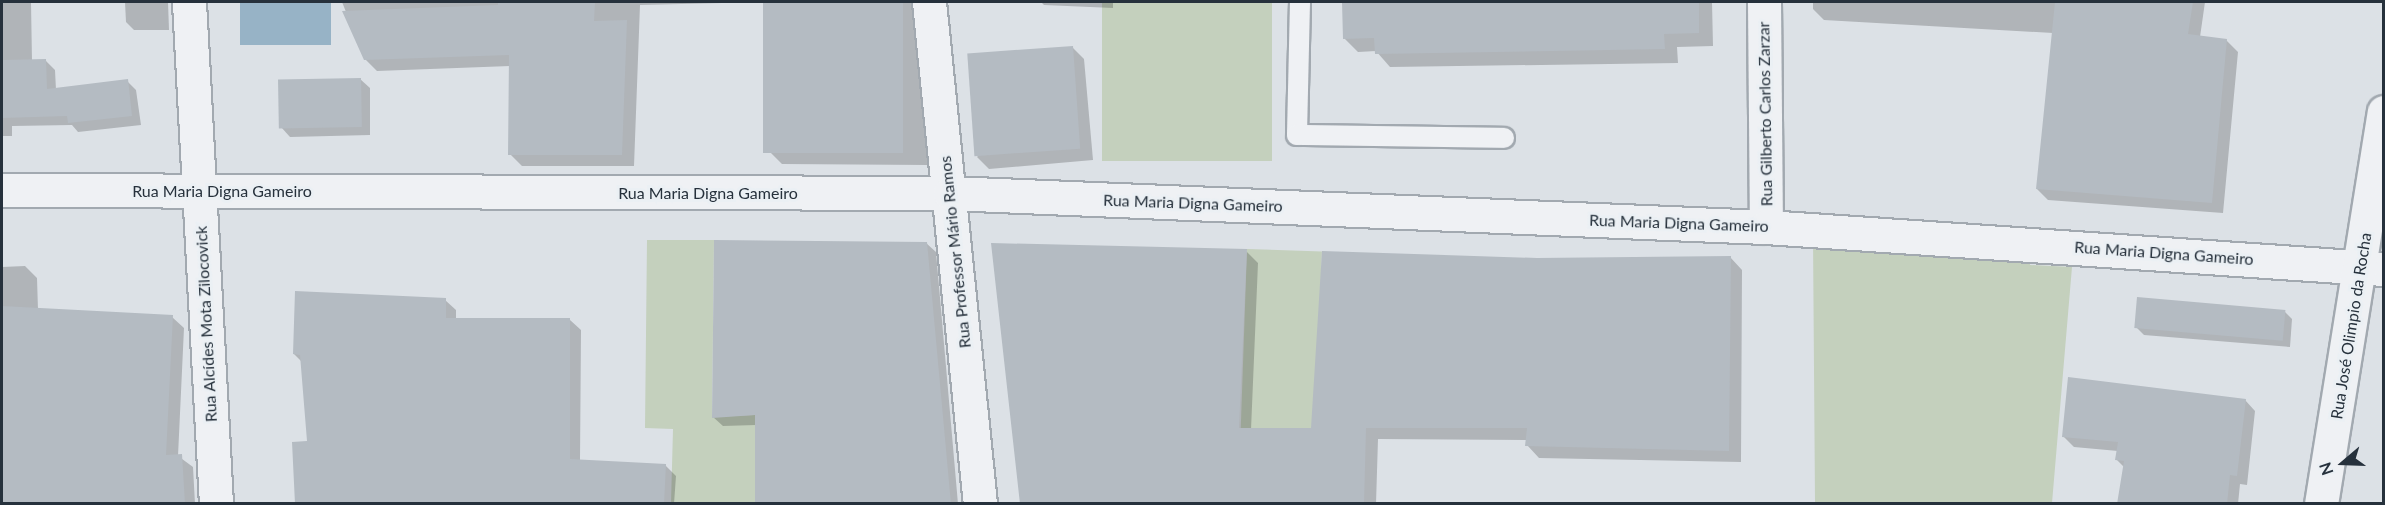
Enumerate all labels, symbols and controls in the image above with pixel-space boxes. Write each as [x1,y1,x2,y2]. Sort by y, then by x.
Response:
street label: Rua Gilberto Carlos Zarzar [1754,21,1776,207]
street label: Rua Professor Mário Ramos [935,155,975,349]
street label: Rua Maria Digna Gameiro [132,181,312,201]
street label: Rua Maria Digna Gameiro [618,183,798,203]
street label: Rua Maria Digna Gameiro [1103,190,1283,216]
street label: Rua Maria Digna Gameiro [1589,210,1769,236]
street label: Rua Alcídes Mota Zilocovick [191,225,221,423]
street label: Rua José Olimpio da Rocha [2327,231,2375,421]
street label: Rua Maria Digna Gameiro [2074,237,2254,269]
north arrow [2313,433,2373,493]
text: N [2315,460,2336,478]

